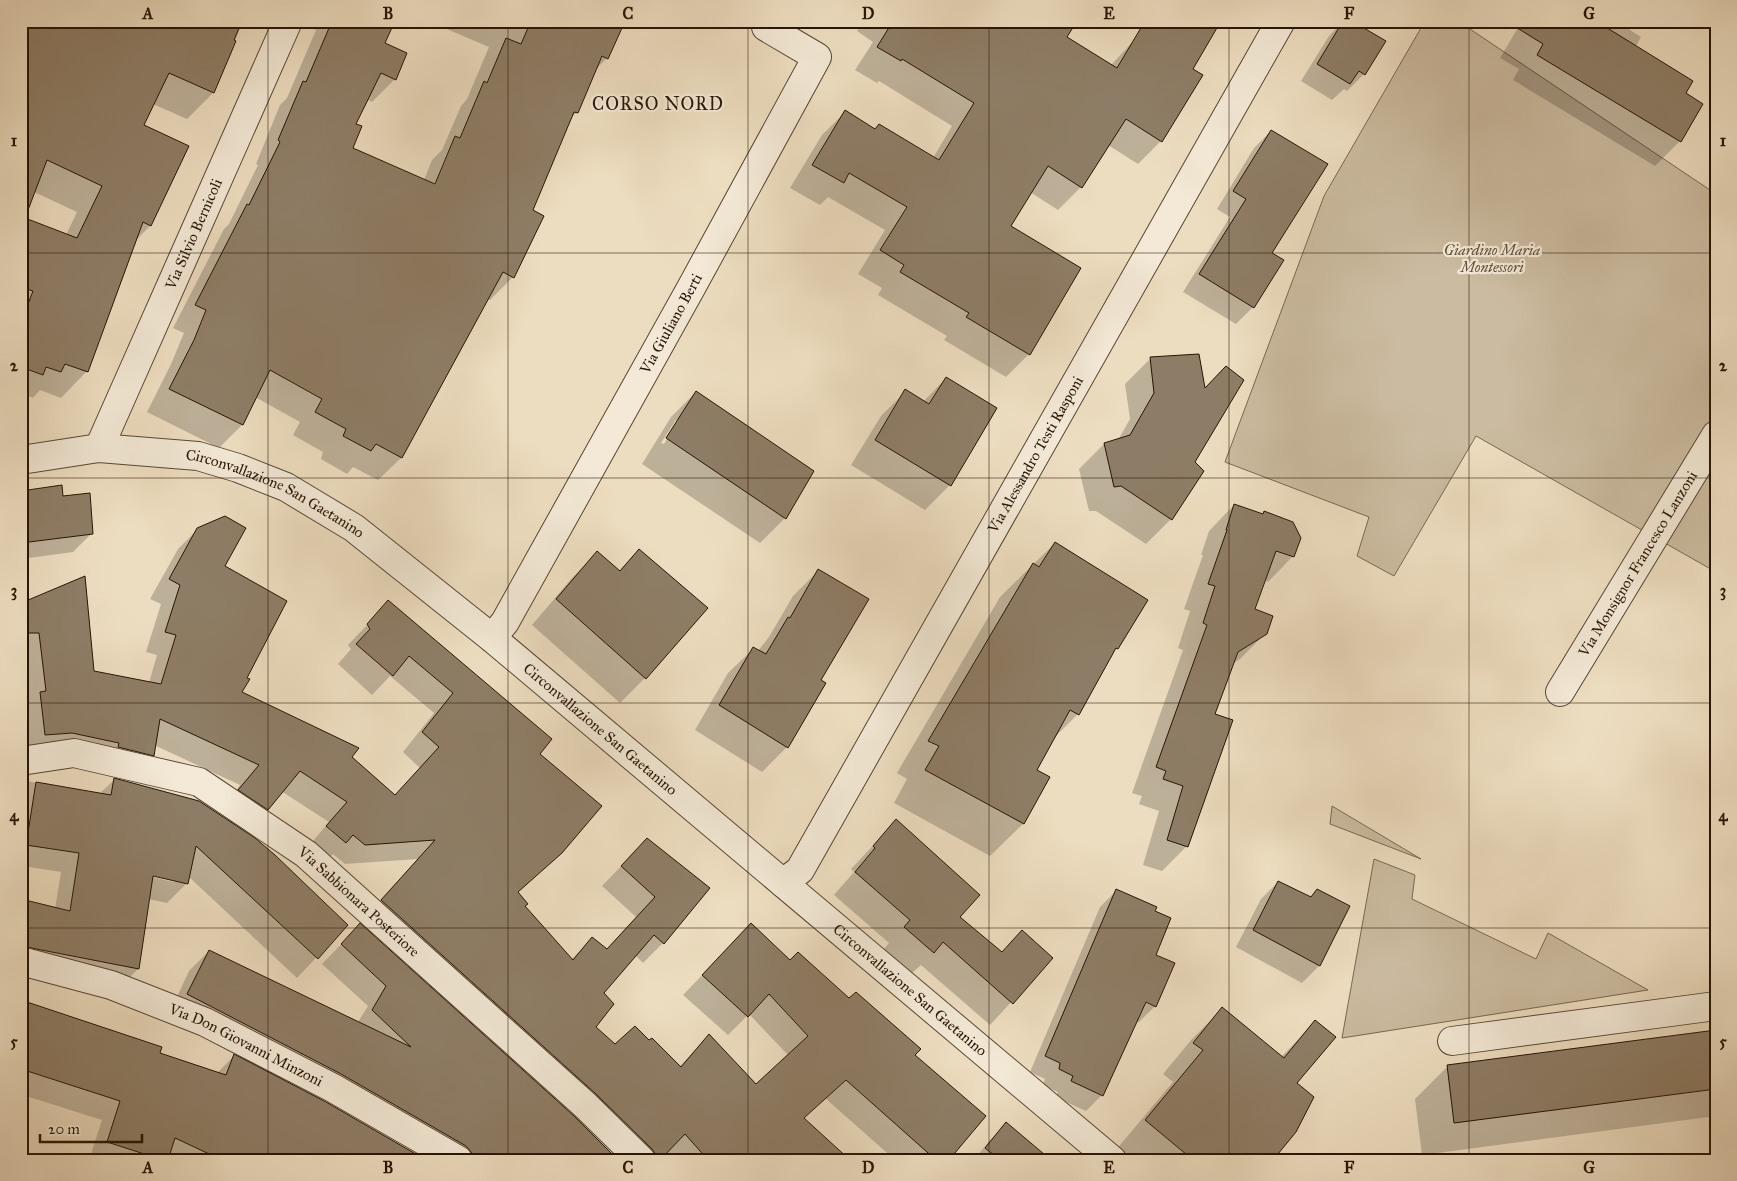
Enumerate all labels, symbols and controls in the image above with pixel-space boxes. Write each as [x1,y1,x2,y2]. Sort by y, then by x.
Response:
text: A [142,4,154,23]
text: B [383,4,393,23]
text: C [623,4,634,23]
text: D [862,4,875,23]
text: E [1103,4,1115,23]
text: F [1344,4,1355,23]
text: G [1583,4,1595,23]
district label: CORSO NORD [592,93,724,115]
text: 1 [11,131,18,150]
text: 1 [1720,131,1727,150]
street label: Via Silvio Bernicoli [161,176,226,293]
park label: Giardino Maria Montessori [1444,241,1540,276]
street label: Via Giuliano Berti [636,270,706,378]
text: 2 [10,356,19,375]
text: 2 [1719,356,1728,375]
street label: Via Alessandro Testi Rasponi [983,373,1087,537]
street label: Circonvallazione San Gaetanino [185,446,368,542]
street label: Via Monsignor Francesco Lanzoni [1574,468,1701,661]
text: 3 [11,581,17,601]
text: 3 [1720,581,1726,601]
street label: Circonvallazione San Gaetanino [520,659,681,799]
text: 4 [10,806,20,826]
text: 4 [1719,806,1729,826]
street label: Via Sabbionara Posteriore [294,842,423,961]
street label: Circonvallazione San Gaetanino [829,920,991,1060]
street label: Via Don Giovanni Minzoni [166,999,326,1090]
text: 5 [10,1032,18,1051]
text: 5 [1719,1032,1727,1051]
scale bar [40,1111,142,1143]
text: 20 m [48,1120,80,1138]
text: A [142,1158,154,1177]
text: B [383,1158,393,1177]
text: C [623,1158,634,1177]
text: D [862,1158,875,1177]
text: E [1103,1158,1115,1177]
text: F [1344,1158,1355,1177]
text: G [1583,1158,1595,1177]

